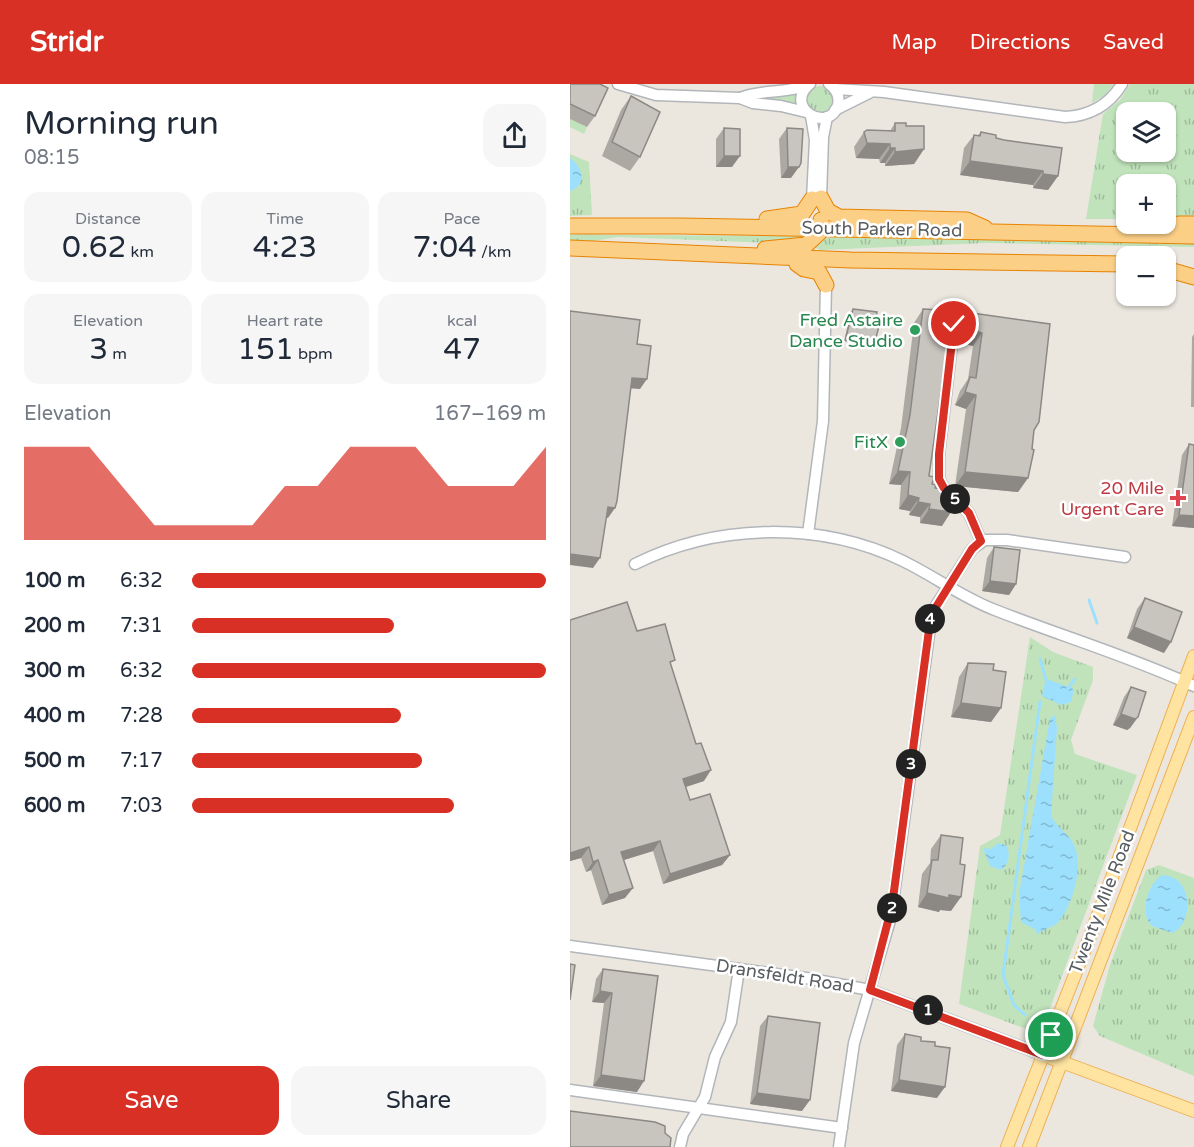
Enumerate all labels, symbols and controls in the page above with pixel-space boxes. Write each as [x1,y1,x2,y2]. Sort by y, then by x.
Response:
text: Stridr [30,25,103,59]
text: Map [891,30,937,55]
text: Directions [970,30,1070,55]
text: Saved [1103,30,1164,55]
map controls [1116,102,1176,306]
button: layers [1116,102,1176,162]
text: Morning run [24,104,219,143]
button: share [483,104,546,167]
text: 08:15 [24,146,79,170]
button: + [1116,174,1176,234]
text: Distance [75,209,141,229]
text: Time [266,209,304,229]
text: Pace [444,209,480,229]
street label: South Parker Road [801,217,963,241]
text: 0.62 [62,229,126,266]
text: 4:23 [253,229,317,266]
text: 7:04 [413,229,477,266]
text: km [126,242,154,262]
text: /km [477,242,511,262]
button: − [1116,246,1176,306]
pin [928,298,979,349]
icon: check [937,307,970,340]
place label: Fred Astaire Dance Studio [789,309,903,352]
text: Elevation [73,311,143,331]
text: Heart rate [247,311,323,331]
text: kcal [447,311,477,331]
marker: Fred Astaire Dance Studio [908,323,922,337]
text: 3 [89,331,108,368]
text: 151 [237,331,294,368]
text: 47 [443,331,481,368]
text: m [108,344,127,364]
text: bpm [294,344,333,364]
text: Elevation [24,402,111,426]
text: 167–169 m [434,402,546,426]
place label: FitX [854,431,888,453]
marker: FitX [893,435,907,449]
place label: 20 Mile Urgent Care [1061,477,1164,520]
pin: 5 [940,484,970,514]
text: 5 [950,489,960,509]
marker: 20 Mile Urgent Care [1169,489,1187,507]
text: 100 m [24,569,85,593]
text: 6:32 [120,569,163,593]
pin: 4 [915,604,945,634]
text: 4 [925,609,935,629]
text: 200 m [24,614,85,638]
text: 7:31 [120,614,163,638]
text: 300 m [24,659,85,683]
text: 6:32 [120,659,163,683]
text: 400 m [24,704,85,728]
text: 7:28 [120,704,163,728]
text: 500 m [24,749,85,773]
text: 7:17 [120,749,163,773]
pin: 3 [896,749,926,779]
text: 3 [906,754,916,774]
text: 600 m [24,794,85,818]
text: 7:03 [120,794,163,818]
street label: Twenty Mile Road [1064,827,1140,977]
pin: 2 [877,893,907,923]
text: 2 [887,898,897,918]
street label: Dransfeldt Road [715,954,855,998]
pin: 1 [913,995,943,1025]
text: 1 [923,1000,933,1020]
pin [1025,1009,1076,1060]
icon: arrive [1034,1018,1067,1051]
button: Save [24,1066,279,1135]
button: Share [291,1066,546,1135]

